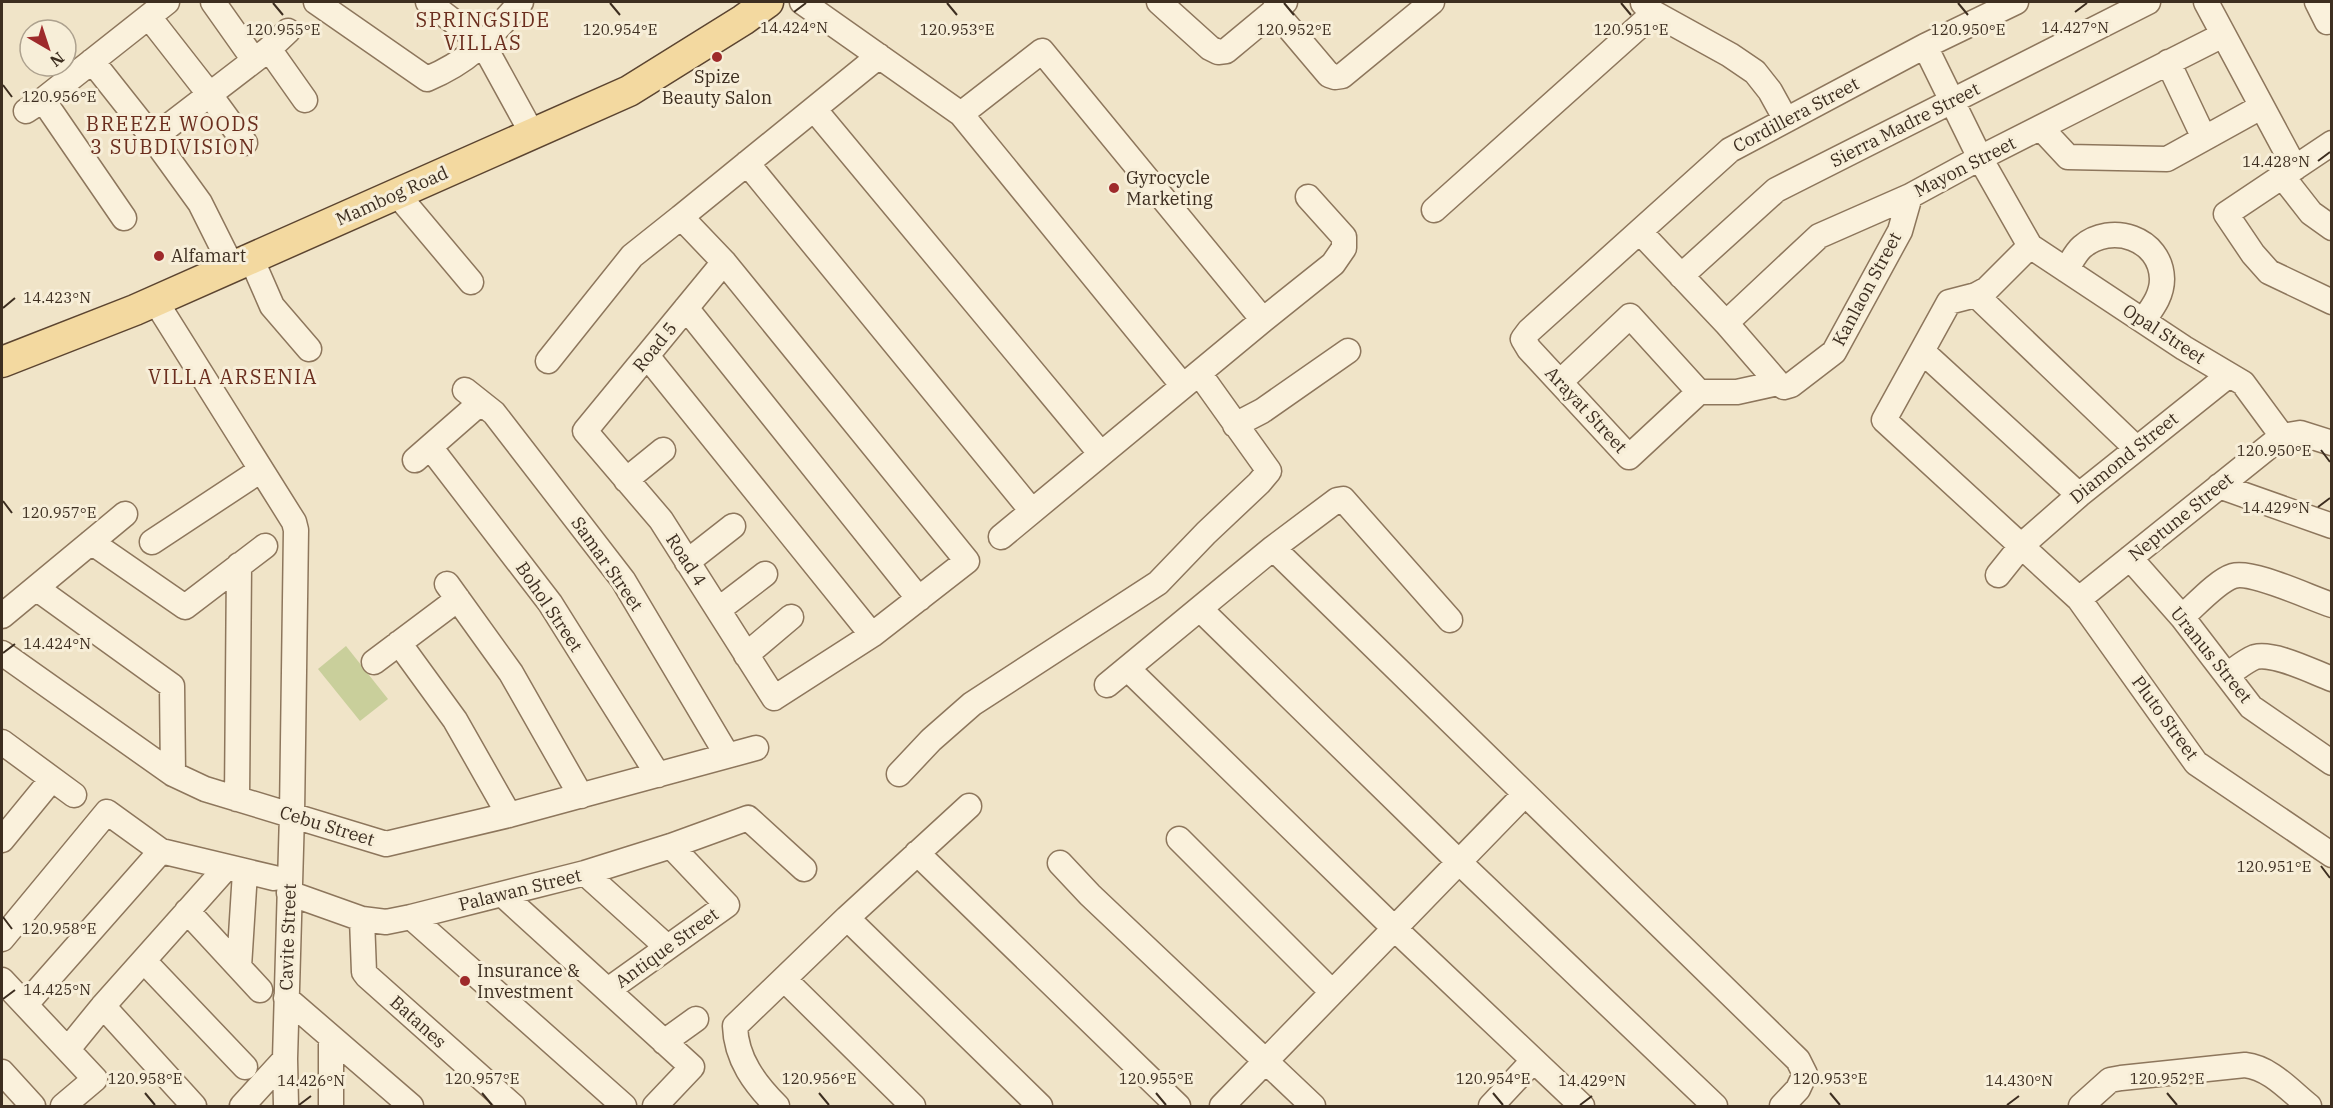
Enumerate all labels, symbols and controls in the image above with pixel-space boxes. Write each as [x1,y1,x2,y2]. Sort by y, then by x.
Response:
district label: SPRINGSIDE VILLAS [415,6,551,56]
north arrow [18,18,78,78]
text: 14.424°N [760,18,828,37]
text: 14.427°N [2041,18,2109,37]
text: 120.955°E [246,20,320,39]
text: 120.954°E [583,20,657,39]
text: 120.953°E [920,20,994,39]
text: 120.952°E [1257,20,1331,39]
text: 120.951°E [1594,20,1668,39]
text: 120.950°E [1931,20,2005,39]
text: N [46,48,69,71]
marker: Spize Beauty Salon [710,50,724,64]
place label: Spize Beauty Salon [662,65,772,109]
street label: Cordillera Street [1729,72,1863,157]
street label: Sierra Madre Street [1826,77,1983,172]
text: 120.956°E [22,87,96,106]
district label: BREEZE WOODS 3 SUBDIVISION [86,110,260,160]
street label: Mayon Street [1910,131,2020,202]
text: 14.428°N [2242,152,2310,171]
street label: Mambog Road [332,160,452,231]
place label: Gyrocycle Marketing [1126,166,1213,210]
marker: Gyrocycle Marketing [1107,181,1121,195]
street label: Kanlaon Street [1827,228,1906,350]
place label: Alfamart [171,244,246,267]
marker: Alfamart [152,249,166,263]
text: 14.423°N [23,288,91,307]
street label: Opal Street [2119,298,2210,369]
street label: Road 5 [627,317,682,376]
street label: Arayat Street [1540,362,1632,458]
district label: VILLA ARSENIA [148,363,318,390]
street label: Diamond Street [2065,407,2182,508]
text: 120.950°E [2237,441,2311,460]
street label: Neptune Street [2124,467,2238,566]
text: 14.429°N [2242,498,2310,517]
text: 120.957°E [22,503,96,522]
street label: Samar Street [566,512,648,615]
street label: Road 4 [661,529,712,590]
street label: Bohol Street [511,557,588,656]
street label: Uranus Street [2166,602,2257,707]
text: 14.424°N [23,634,91,653]
street label: Pluto Street [2127,671,2204,765]
street label: Cebu Street [277,800,377,851]
text: 120.951°E [2237,857,2311,876]
street label: Palawan Street [456,863,584,916]
street label: Cavite Street [274,883,301,991]
street label: Antique Street [611,902,723,993]
text: 120.958°E [22,919,96,938]
place label: Insurance & Investment [477,959,580,1003]
marker: Insurance & Investment [458,974,472,988]
text: 14.425°N [23,980,91,999]
street label: Batanes [385,990,451,1053]
text: 120.958°E [108,1069,182,1088]
text: 120.957°E [445,1069,519,1088]
text: 120.956°E [782,1069,856,1088]
text: 120.955°E [1119,1069,1193,1088]
text: 120.954°E [1456,1069,1530,1088]
text: 120.953°E [1793,1069,1867,1088]
text: 120.952°E [2130,1069,2204,1088]
text: 14.426°N [277,1071,345,1090]
text: 14.429°N [1558,1071,1626,1090]
text: 14.430°N [1985,1071,2053,1090]

